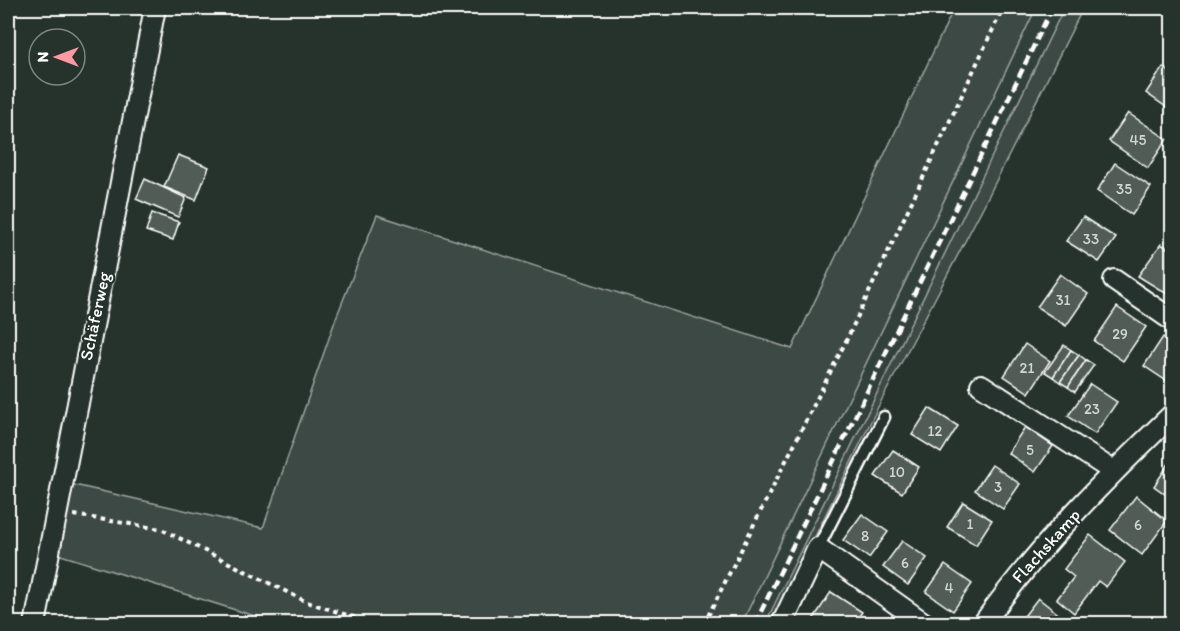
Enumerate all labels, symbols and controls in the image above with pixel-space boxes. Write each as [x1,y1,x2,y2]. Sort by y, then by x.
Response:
north arrow [27,27,87,87]
text: N [33,52,52,62]
house number: 45 [1130,131,1147,149]
house number: 35 [1116,180,1132,198]
house number: 33 [1083,230,1099,248]
street label: Schäferweg [75,269,115,362]
house number: 31 [1055,291,1071,309]
house number: 29 [1112,325,1128,343]
house number: 21 [1020,359,1034,377]
house number: 23 [1084,400,1100,418]
house number: 12 [928,422,943,440]
house number: 5 [1026,441,1034,459]
house number: 10 [889,463,905,481]
house number: 3 [994,478,1002,496]
street label: Flachskamp [1007,504,1085,588]
house number: 1 [967,515,974,533]
house number: 6 [1134,516,1142,534]
house number: 8 [861,527,869,545]
house number: 6 [901,554,909,572]
house number: 4 [944,579,954,597]

